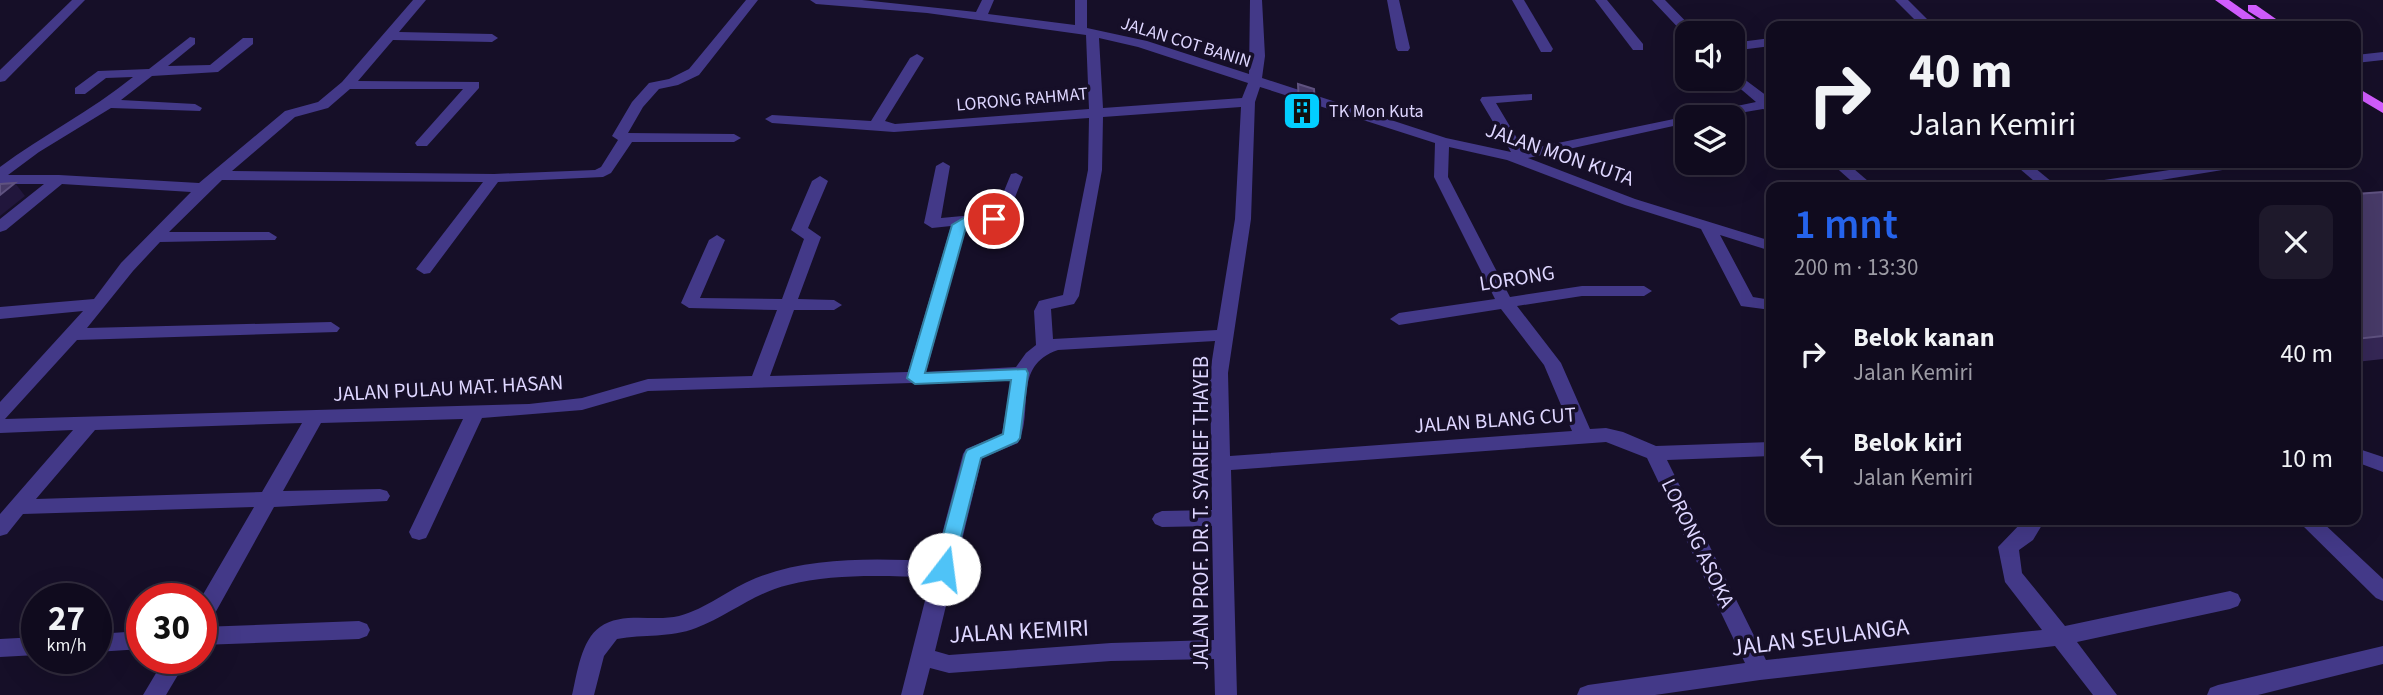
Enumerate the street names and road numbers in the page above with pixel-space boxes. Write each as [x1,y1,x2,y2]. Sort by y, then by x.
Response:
street label: JALAN COT BANIN [1118,11,1254,74]
street label: LORONG RAHMAT [955,81,1089,118]
street label: JALAN MON KUTA [1482,115,1639,194]
street label: LORONG [1477,257,1557,299]
street label: JALAN PROF. DR. T. SYARIEF THAYEB [1186,356,1216,670]
street label: JALAN PULAU MAT. HASAN [332,367,564,409]
street label: JALAN BLANG CUT [1413,399,1577,441]
street label: LORONG ASOKA [1654,473,1742,613]
street label: JALAN SEULANGA [1729,609,1911,666]
street label: JALAN KEMIRI [948,610,1090,653]

